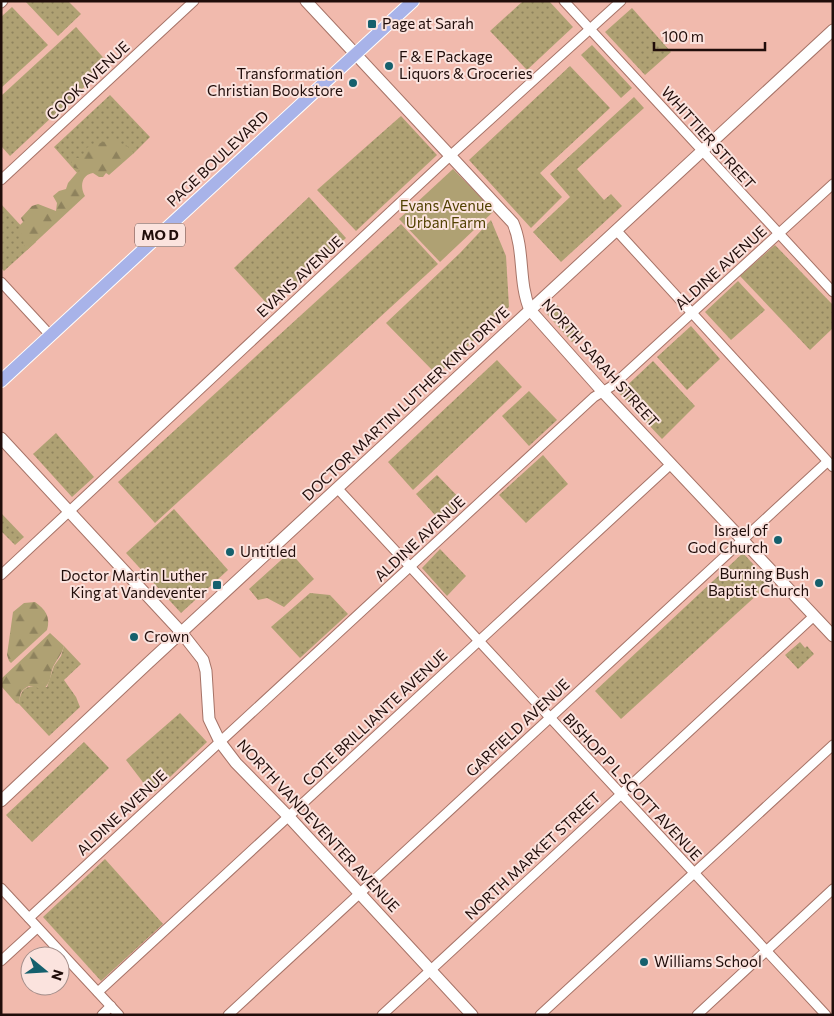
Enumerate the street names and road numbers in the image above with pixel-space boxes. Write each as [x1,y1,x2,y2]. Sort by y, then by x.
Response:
street label: COOK AVENUE [42,37,133,123]
street label: WHITTIER STREET [658,82,760,193]
street label: PAGE BOULEVARD [163,107,272,210]
street label: ALDINE AVENUE [671,221,770,313]
road number: MO D [135,224,185,246]
street label: EVANS AVENUE [253,232,346,321]
street label: NORTH SARAH STREET [538,294,663,430]
street label: DOCTOR MARTIN LUTHER KING DRIVE [298,302,513,504]
street label: ALDINE AVENUE [370,492,468,585]
street label: COTE BRILLIANTE AVENUE [298,645,451,789]
street label: GARFIELD AVENUE [462,675,573,780]
street label: BISHOP P L SCOTT AVENUE [560,709,706,864]
street label: NORTH VANDEVENTER AVENUE [234,735,404,915]
street label: ALDINE AVENUE [72,766,170,859]
street label: NORTH MARKET STREET [461,787,604,923]

